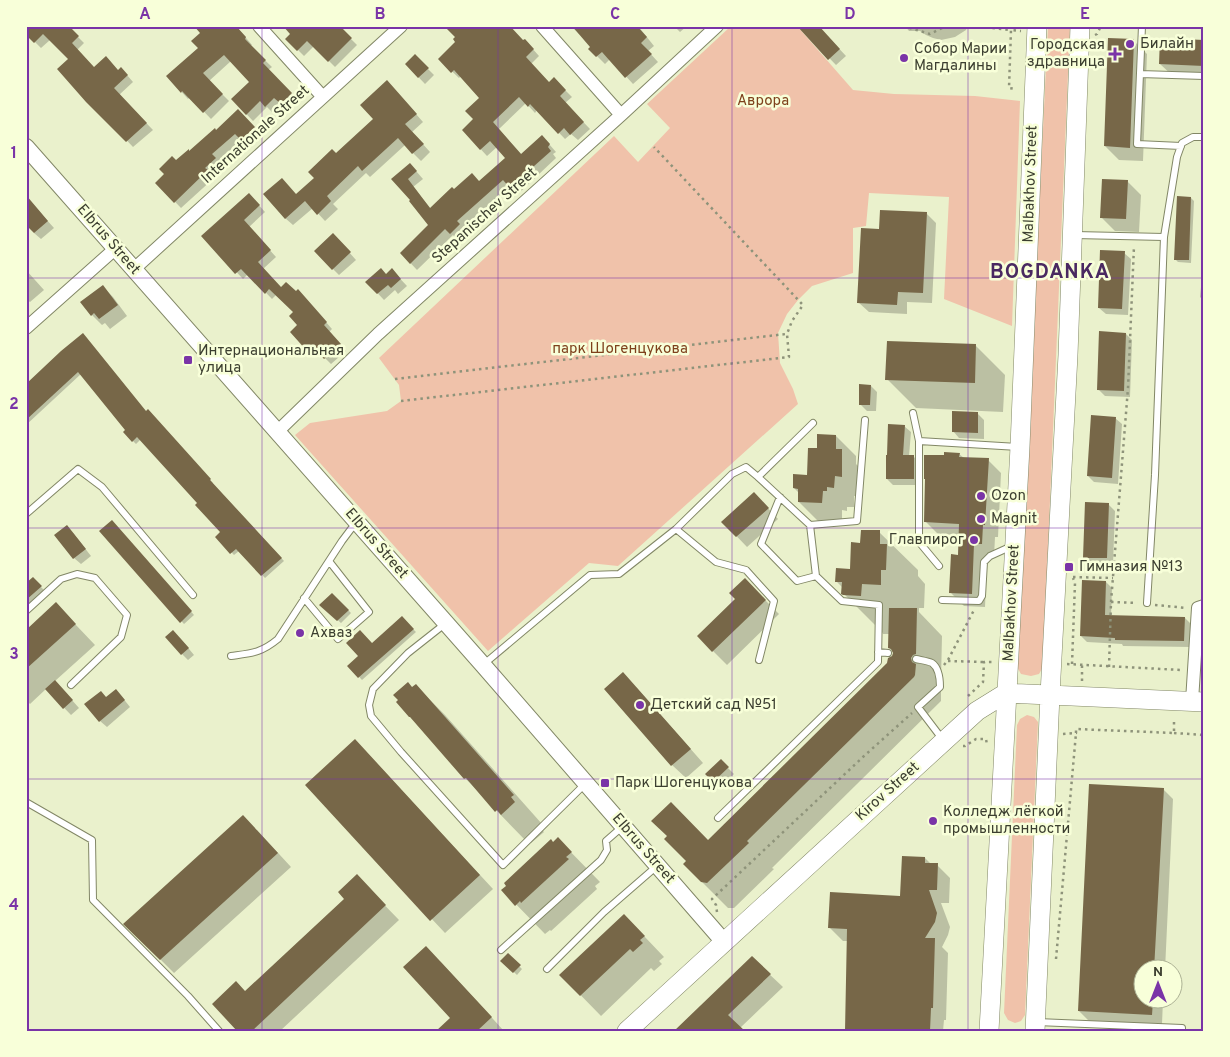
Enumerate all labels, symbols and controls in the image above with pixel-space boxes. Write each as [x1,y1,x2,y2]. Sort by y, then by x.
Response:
text: A [139,5,151,25]
text: B [374,5,386,25]
text: C [610,5,620,25]
text: D [844,5,856,25]
text: E [1080,5,1090,25]
place label: Билайн [1140,35,1194,54]
place label: Городская здравница [1027,36,1105,72]
marker: Билайн [1124,38,1136,50]
place label: Собор Марии Магдалины [914,40,1007,76]
marker: Городская здравница [1109,48,1121,60]
marker: Собор Марии Магдалины [898,52,910,64]
street label: Internationale Street [198,81,314,189]
park label: Аврора [737,92,789,111]
street label: Malbakhov Street [1019,125,1043,243]
text: 1 [11,144,17,164]
street label: Stepanischev Street [429,164,541,268]
street label: Elbrus Street [72,201,144,279]
district label: BOGDANKA [990,260,1110,286]
park label: парк Шогенцукова [552,340,688,359]
place label: Интернациональная улица [198,342,344,378]
marker: Интернациональная улица [182,354,194,366]
text: 2 [9,395,19,415]
place label: Ozon [991,487,1026,506]
marker: Ozon [975,490,987,502]
street label: Elbrus Street [340,505,412,583]
place label: Magnit [991,510,1037,529]
marker: Magnit [975,513,987,525]
place label: Главпирог [889,531,964,550]
marker: Главпирог [968,534,980,546]
street label: Malbakhov Street [999,544,1025,662]
place label: Гимназия №13 [1079,558,1183,577]
marker: Гимназия №13 [1063,561,1075,573]
place label: Ахваз [310,624,352,643]
marker: Ахваз [294,627,306,639]
text: 3 [9,645,19,665]
place label: Детский сад №51 [650,696,777,715]
marker: Детский сад №51 [634,699,646,711]
street label: Kirov Street [852,758,924,826]
place label: Парк Шогенцукова [615,774,752,793]
marker: Парк Шогенцукова [599,777,611,789]
place label: Колледж лёгкой промышленности [943,803,1070,839]
street label: Elbrus Street [607,810,679,888]
marker: Колледж лёгкой промышленности [927,815,939,827]
text: 4 [9,896,19,916]
north arrow [1132,960,1182,1010]
text: N [1153,964,1163,981]

